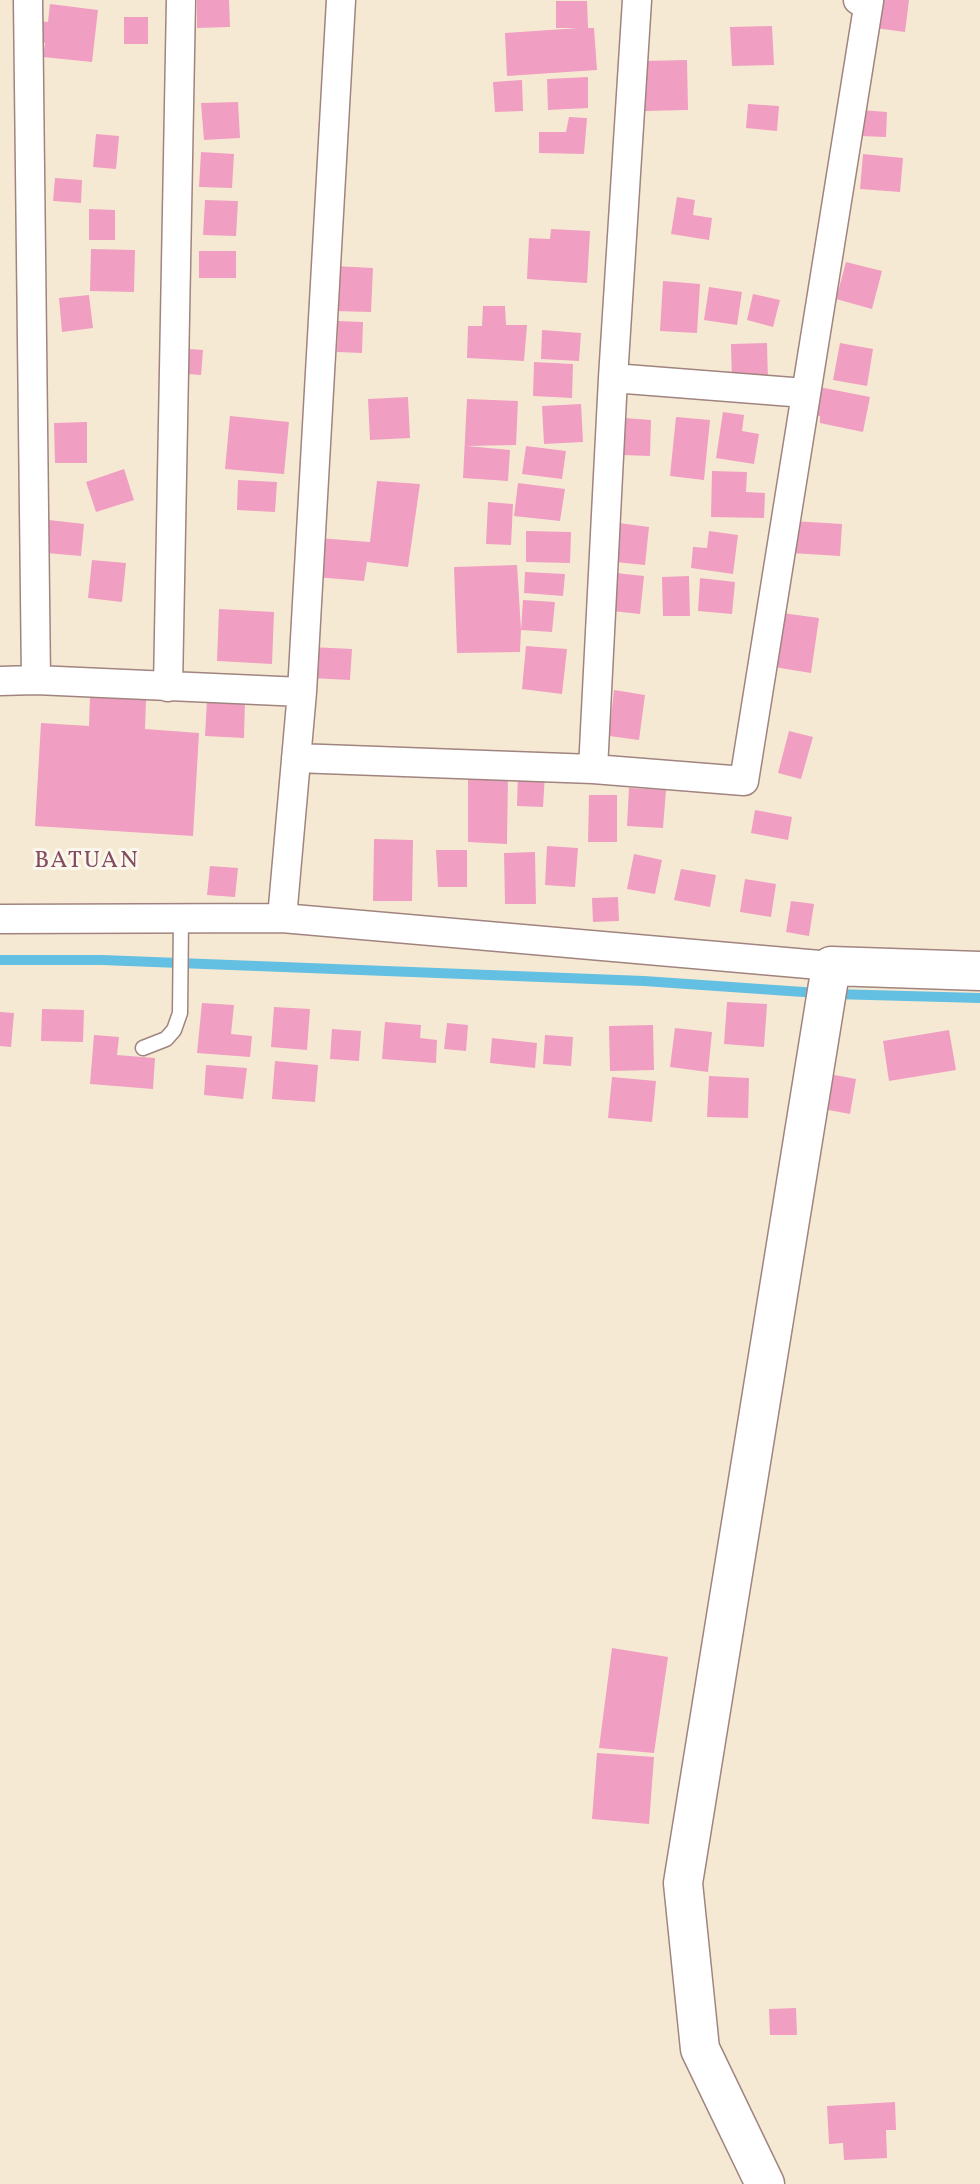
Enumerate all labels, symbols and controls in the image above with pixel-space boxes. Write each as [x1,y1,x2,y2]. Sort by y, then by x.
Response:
district label: BATUAN [35,849,139,877]

